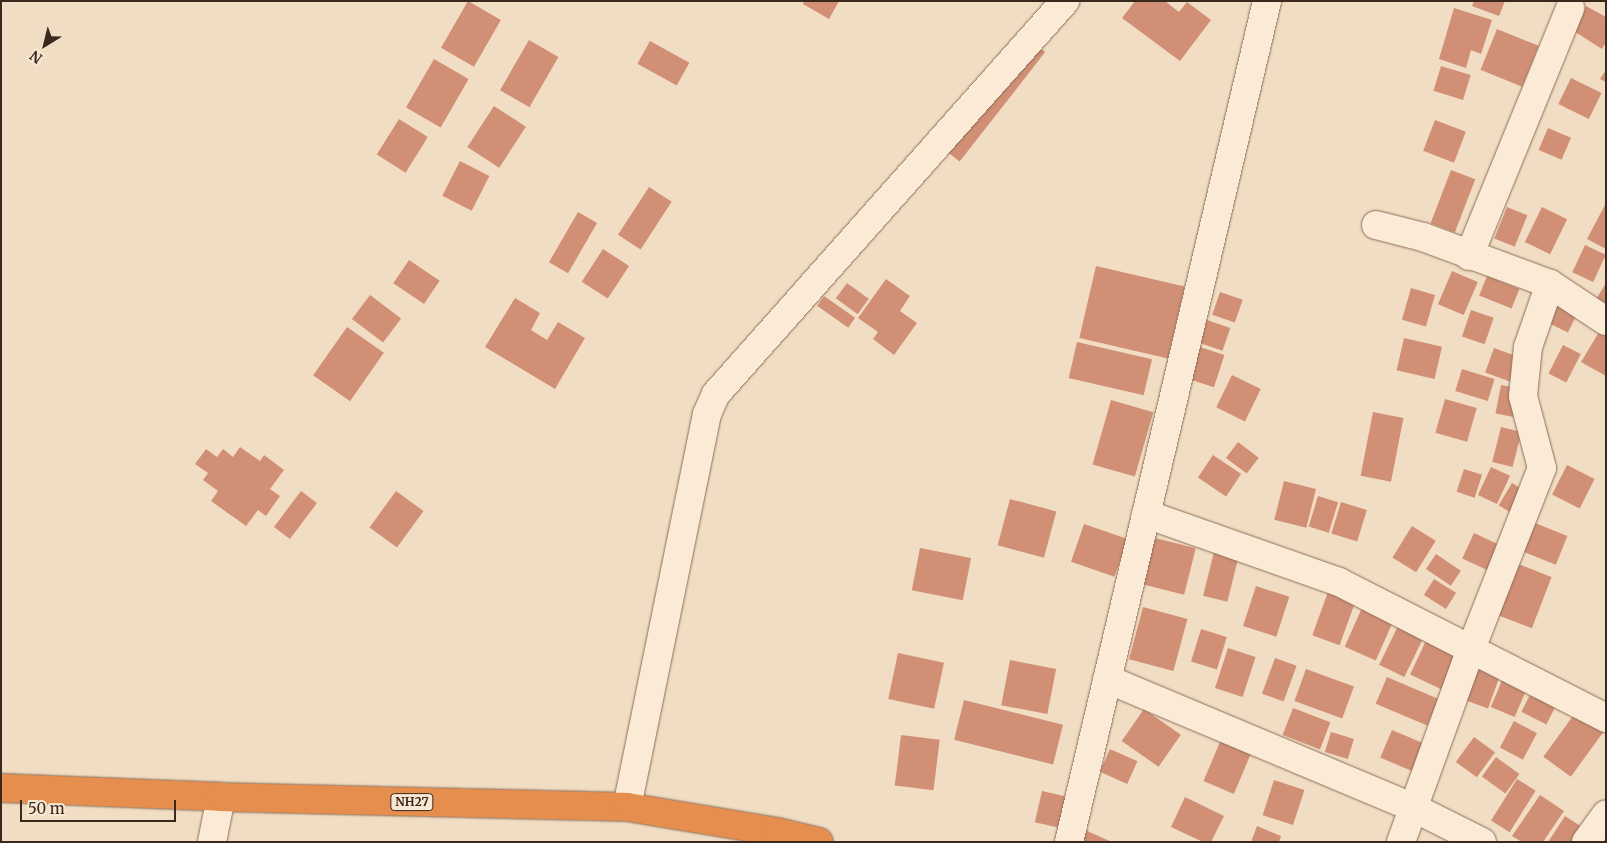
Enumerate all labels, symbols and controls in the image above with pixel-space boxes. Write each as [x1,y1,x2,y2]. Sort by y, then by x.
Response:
north arrow [20,20,70,70]
text: N [26,47,46,68]
scale bar [22,790,179,822]
road number: NH27 [390,792,434,812]
text: 50 m [28,799,65,818]

